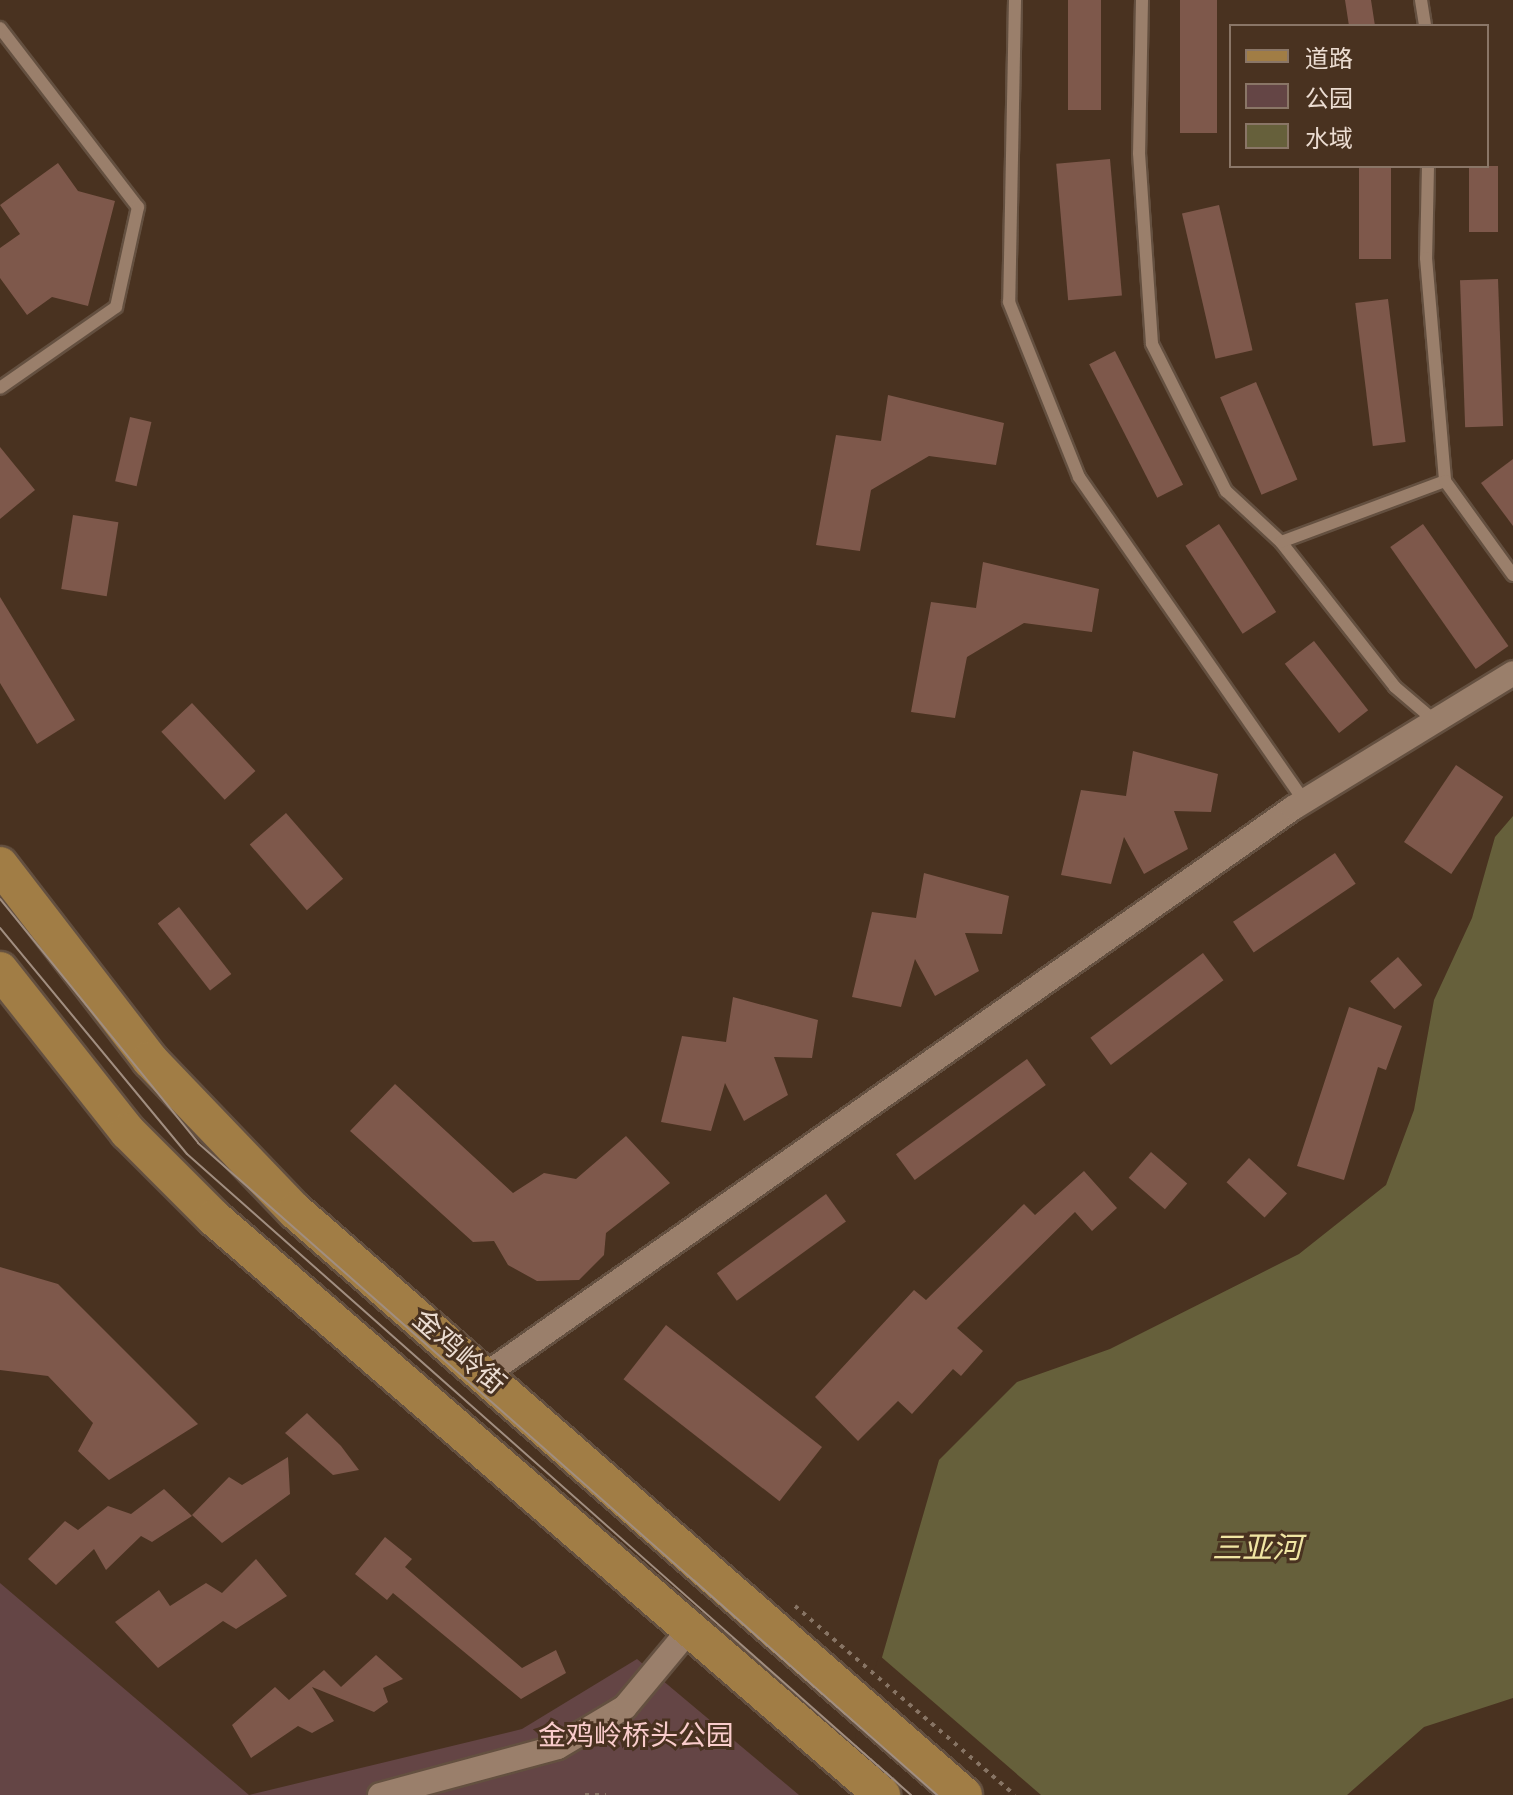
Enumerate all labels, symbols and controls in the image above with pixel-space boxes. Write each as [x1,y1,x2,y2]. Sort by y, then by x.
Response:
legend [1229,24,1489,168]
text: 道路 [1305,45,1353,73]
text: 公园 [1305,85,1353,113]
text: 水域 [1305,125,1353,153]
street label: 金鸡岭街 [406,1303,512,1401]
water label: 三亚河 [1212,1530,1302,1566]
park label: 金鸡岭桥头公园 [538,1719,734,1753]

